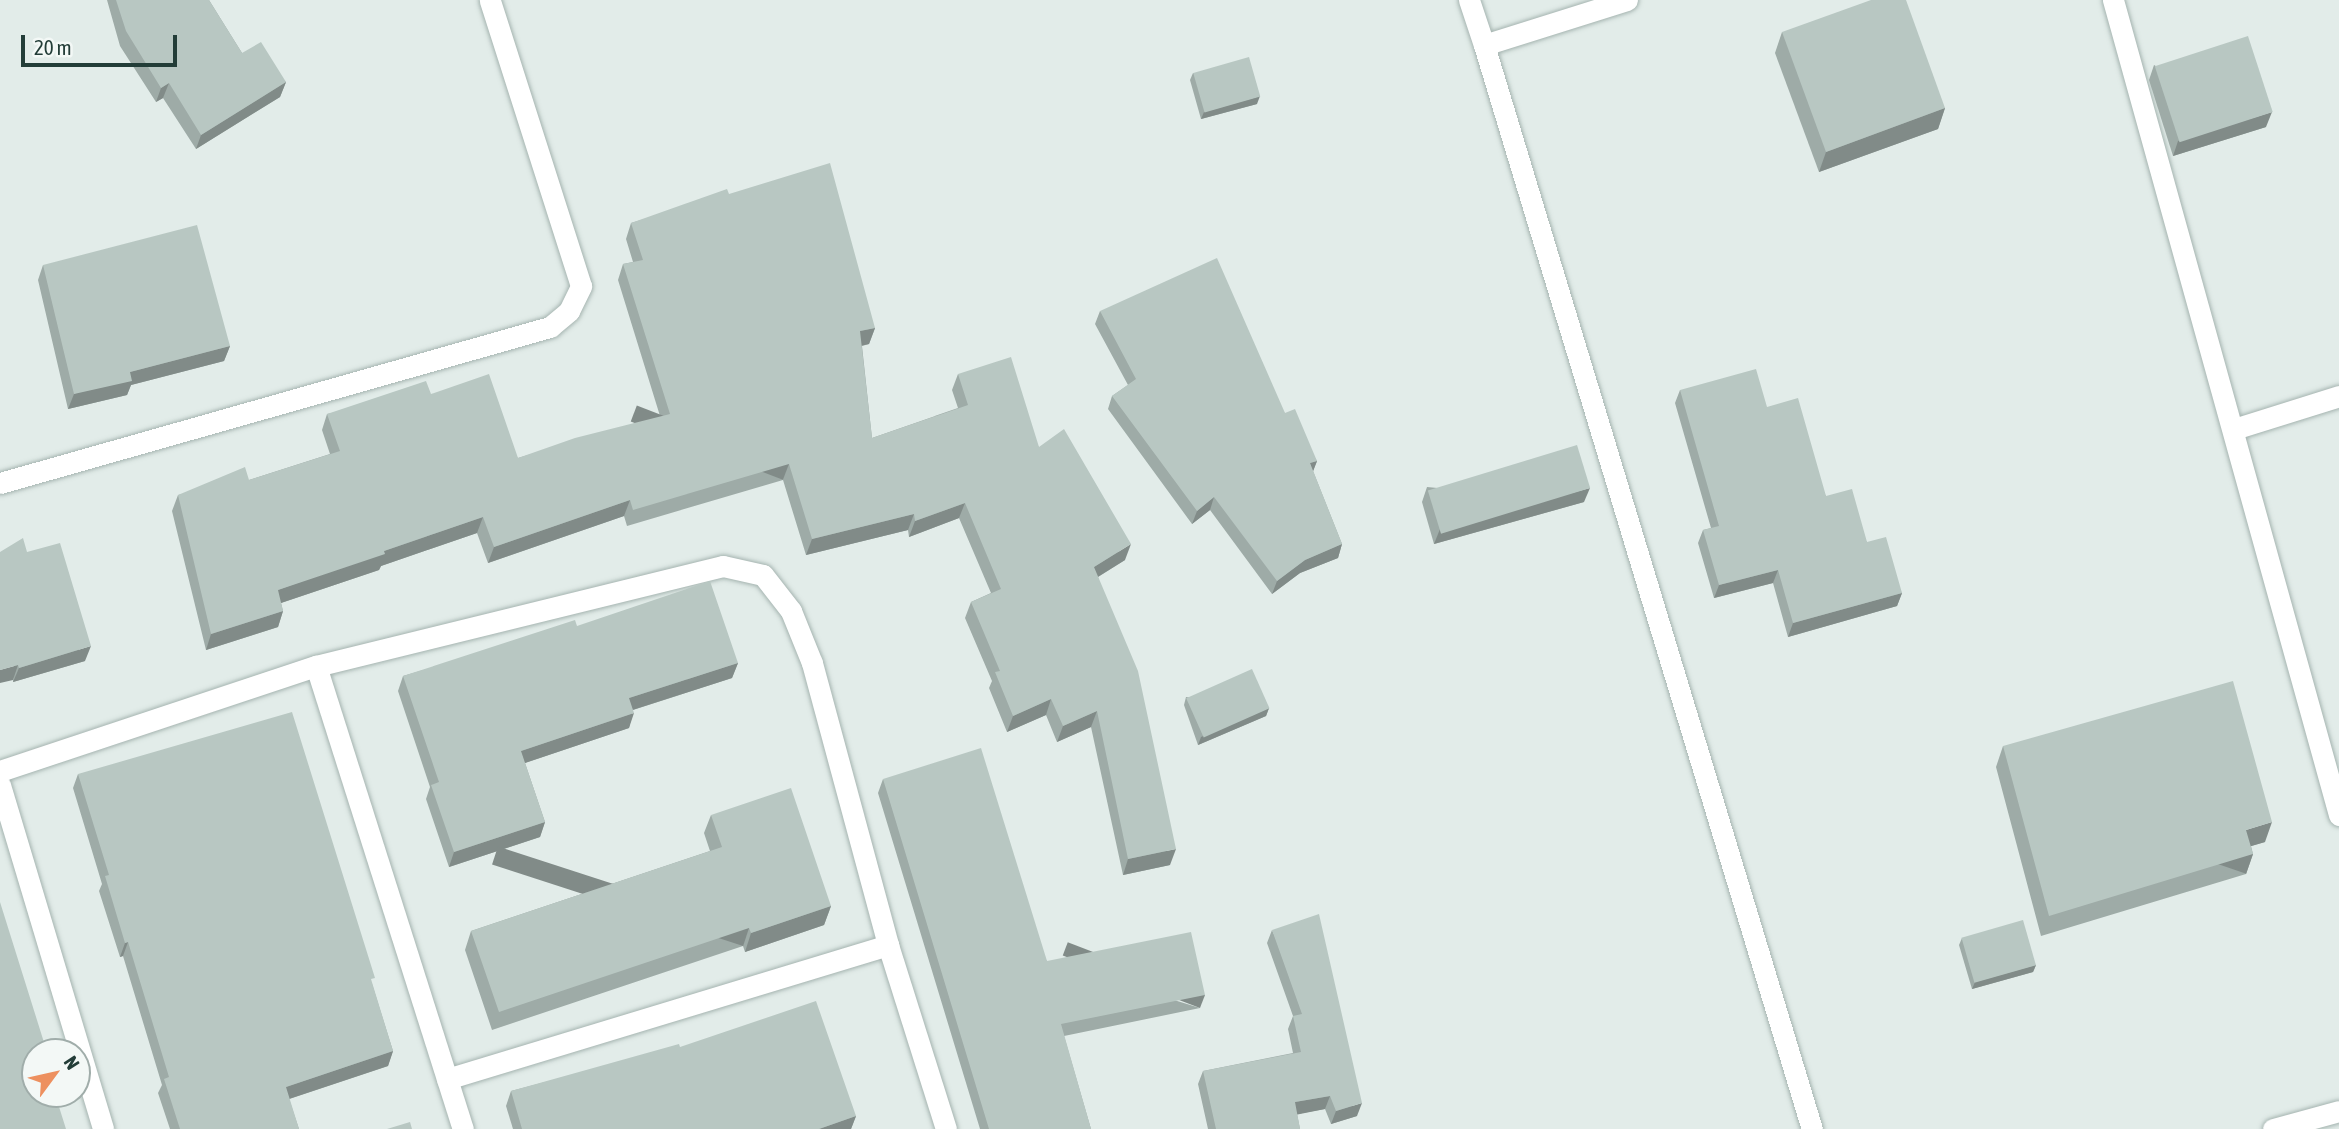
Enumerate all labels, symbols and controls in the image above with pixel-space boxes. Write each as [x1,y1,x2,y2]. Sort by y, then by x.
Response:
scale bar [24,21,180,65]
text: 20 m [34,35,72,59]
north arrow [21,1038,91,1108]
text: N [60,1052,84,1073]

